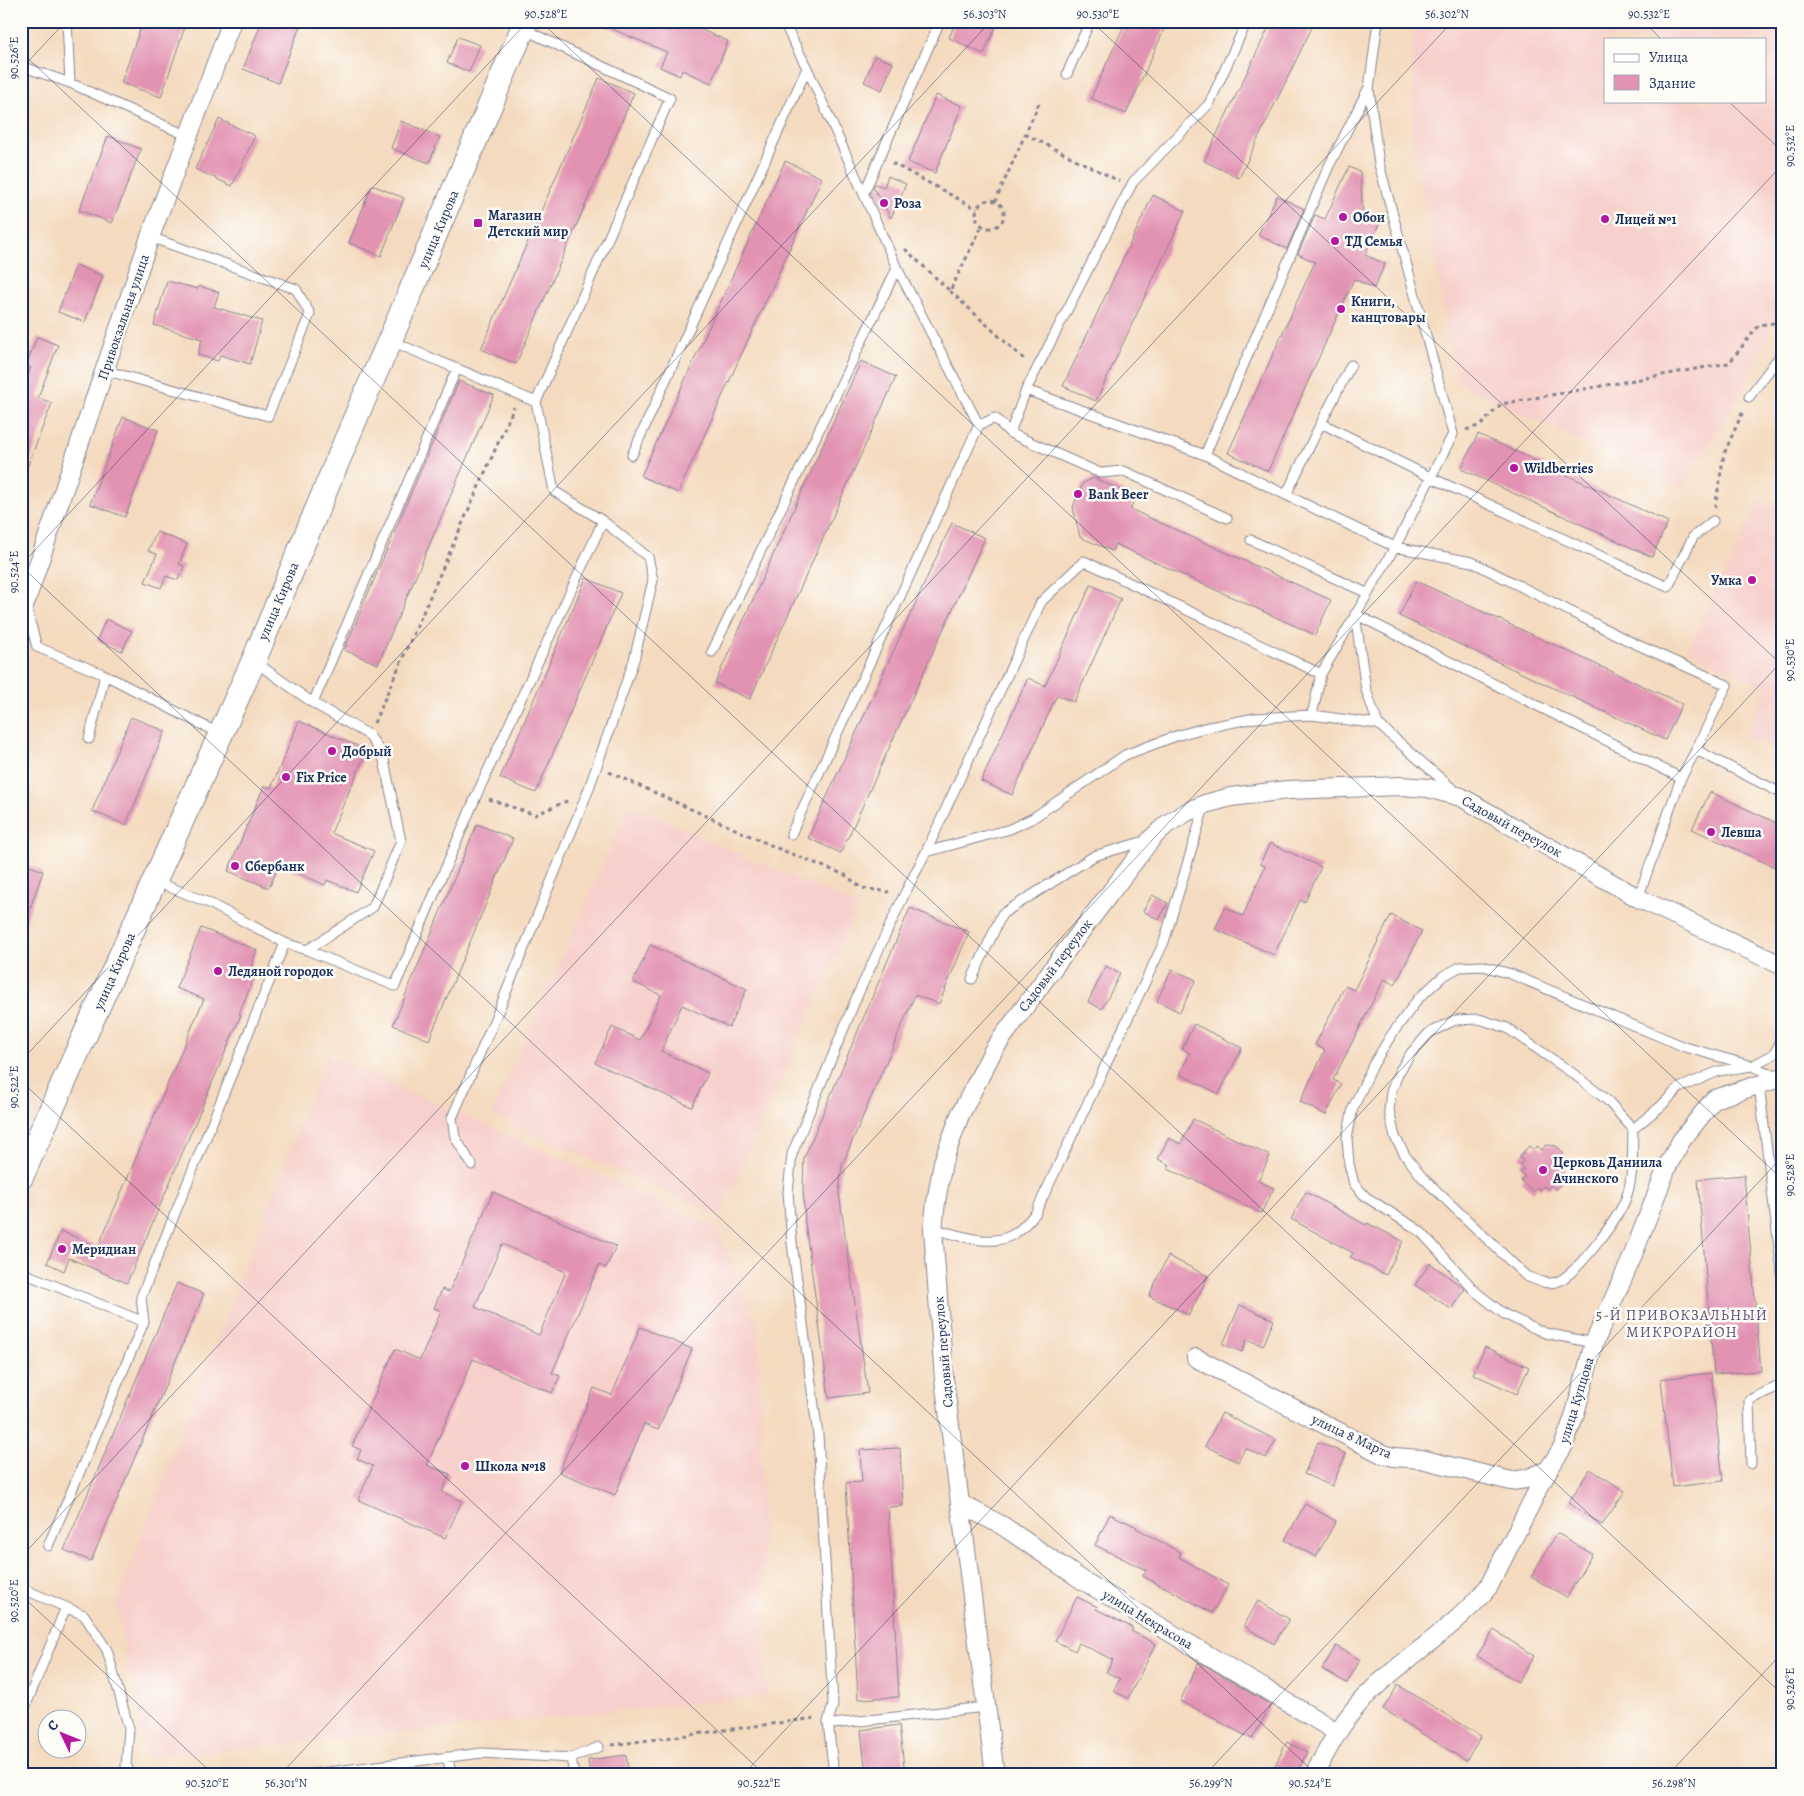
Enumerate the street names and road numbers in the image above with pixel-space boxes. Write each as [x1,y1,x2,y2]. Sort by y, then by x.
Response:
street label: улица Кирова [413,187,464,272]
street label: Привокзальная улица [93,251,154,383]
street label: улица Кирова [253,559,304,644]
street label: Садовый переулок [1458,791,1565,862]
street label: Садовый переулок [1014,915,1097,1016]
street label: улица Кирова [88,929,140,1014]
street label: Садовый переулок [929,1295,958,1409]
street label: улица Купцова [1554,1354,1599,1447]
street label: улица 8 Марта [1308,1409,1395,1464]
street label: улица Некрасова [1098,1584,1197,1654]

